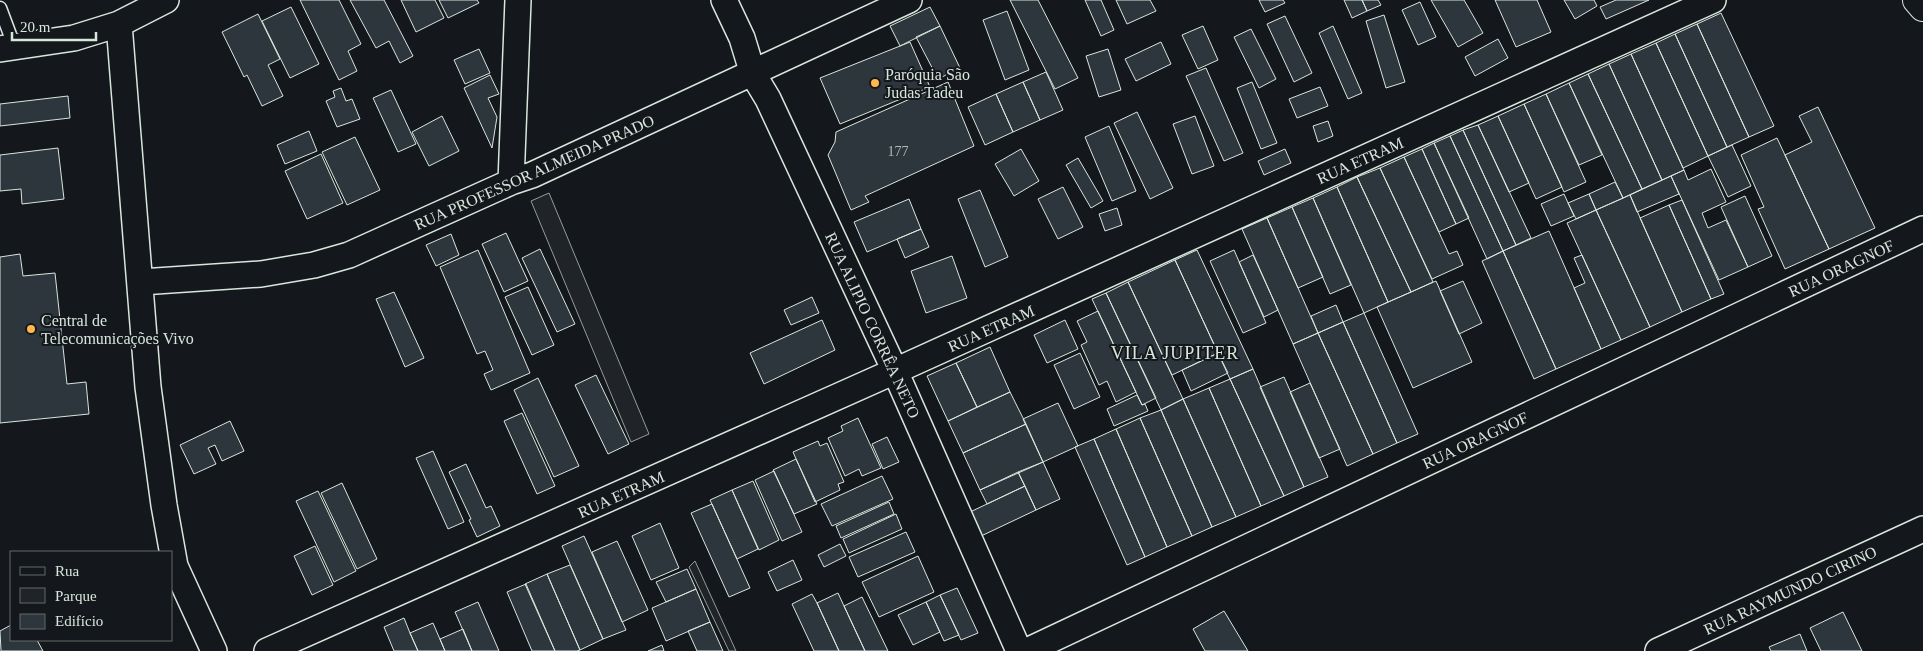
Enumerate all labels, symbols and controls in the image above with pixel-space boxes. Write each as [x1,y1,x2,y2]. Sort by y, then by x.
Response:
scale bar [12,10,96,42]
text: 20 m [20,19,51,35]
place label: Paróquia São Judas Tadeu [885,66,970,101]
marker: Paróquia São Judas Tadeu [869,77,881,89]
street label: RUA PROFESSOR ALMEIDA PRADO [412,112,657,233]
street label: RUA ETRAM [1314,134,1406,187]
house number: 177 [888,144,909,159]
street label: RUA ALIPIO CORRÊA NETO [822,229,924,421]
street label: RUA ORAGNOF [1786,237,1897,300]
street label: RUA ETRAM [945,302,1037,355]
place label: Central de Telecomunicações Vivo [41,312,194,348]
marker: Central de Telecomunicações Vivo [25,323,37,335]
district label: VILA JUPITER [1111,343,1239,363]
street label: RUA ORAGNOF [1420,409,1531,472]
street label: RUA ETRAM [575,468,667,521]
street label: RUA RAYMUNDO CIRINO [1701,543,1879,638]
legend [10,551,172,641]
text: Rua [55,563,80,579]
text: Parque [55,588,97,604]
text: Edifício [55,613,103,629]

